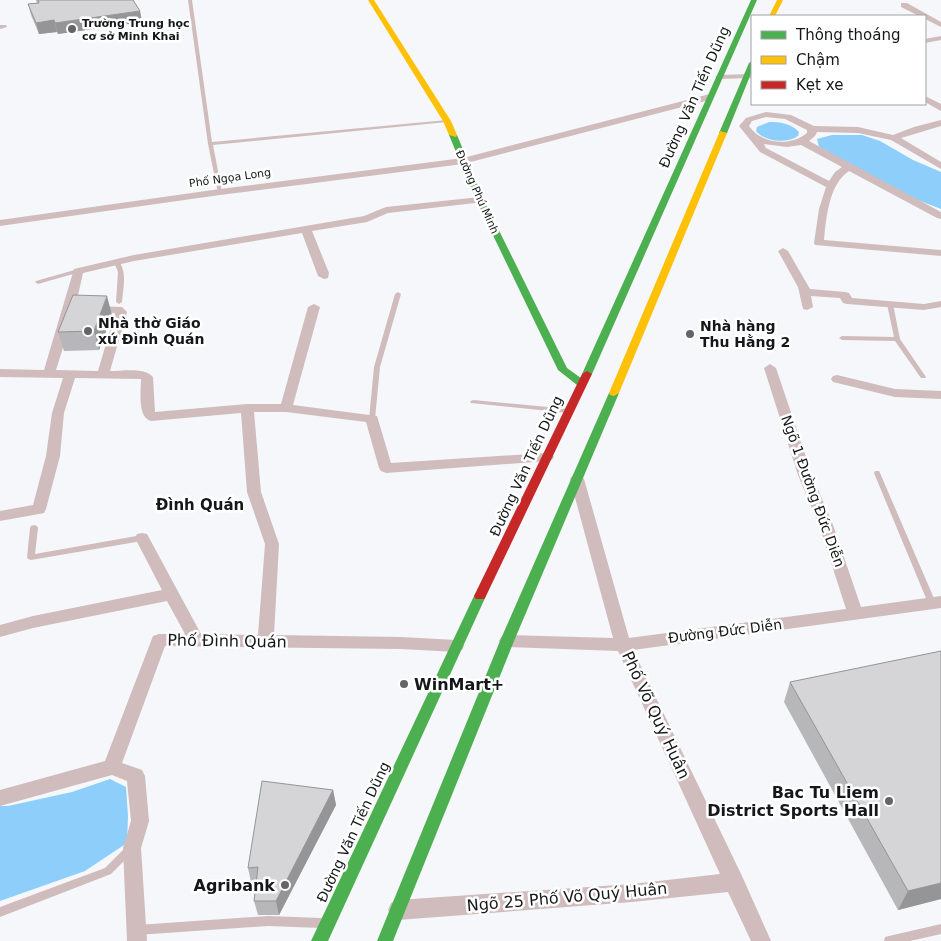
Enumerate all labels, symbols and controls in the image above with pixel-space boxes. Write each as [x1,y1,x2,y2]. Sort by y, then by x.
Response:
legend [751,15,926,105]
place label: Trường Trung học cơ sở Minh Khai [82,17,190,43]
marker: Trường Trung học cơ sở Minh Khai [66,23,78,35]
street label: Đường Văn Tiến Dũng [656,24,732,170]
text: Thông thoáng [795,26,900,44]
text: Chậm [796,51,840,69]
text: Kẹt xe [796,76,843,94]
street label: Đường Phú Minh [453,148,501,236]
street label: Phố Ngọa Long [188,166,272,190]
place label: Nhà thờ Giáo xứ Đình Quán [98,315,205,347]
place label: Nhà hàng Thu Hằng 2 [700,318,790,350]
marker: Nhà thờ Giáo xứ Đình Quán [82,325,94,337]
marker: Nhà hàng Thu Hằng 2 [684,328,696,340]
street label: Đường Văn Tiến Dũng [486,393,566,539]
street label: Ngõ 1 Đường Đức Diễn [778,413,848,569]
district label: Đình Quán [156,496,244,514]
street label: Đường Đức Diễn [667,616,783,646]
street label: Phố Đình Quán [167,630,287,652]
street label: Phố Võ Quý Huân [618,648,694,782]
place label: WinMart+ [414,675,504,694]
marker: WinMart+ [398,678,410,690]
street label: Đường Văn Tiến Dũng [313,759,393,905]
place label: Bac Tu Liem District Sports Hall [707,783,879,820]
marker: Bac Tu Liem District Sports Hall [883,795,895,807]
place label: Agribank [194,876,275,895]
marker: Agribank [279,879,291,891]
street label: Ngõ 25 Phố Võ Quý Huân [466,879,668,915]

